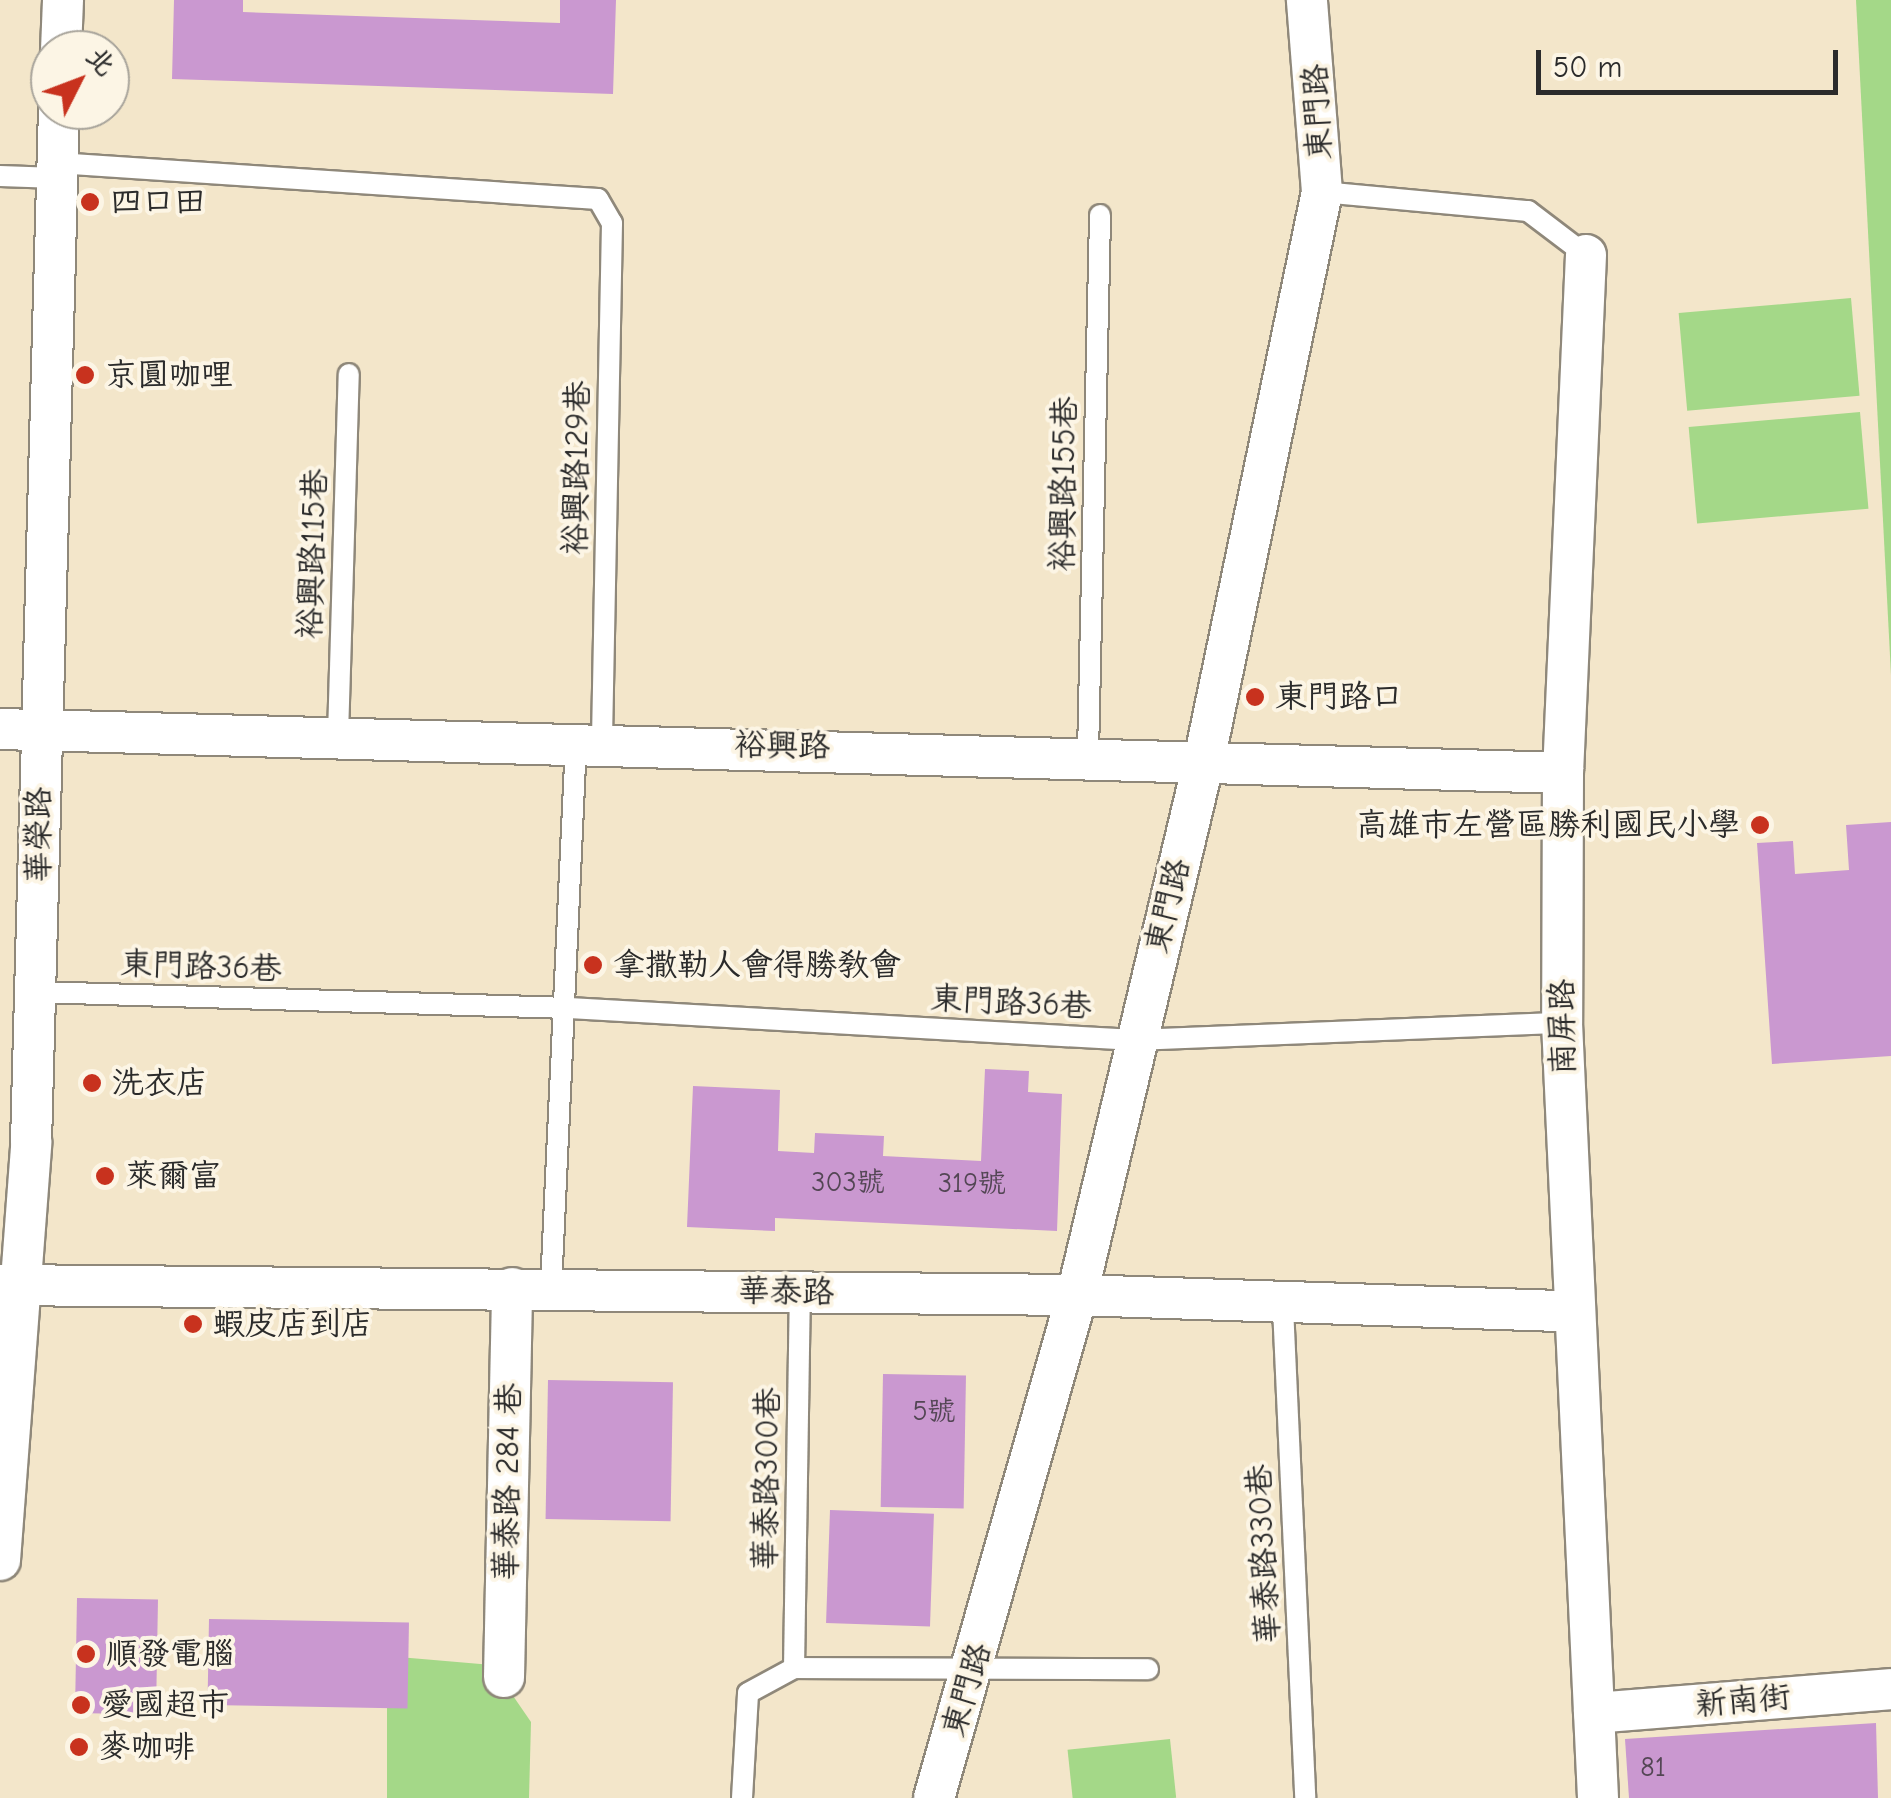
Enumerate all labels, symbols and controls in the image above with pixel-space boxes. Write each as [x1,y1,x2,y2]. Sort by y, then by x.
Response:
north arrow [30,30,130,130]
scale bar [1541,30,1844,92]
text: 北 [80,40,122,82]
text: 50 m [1553,50,1622,85]
street label: 東門路 [1296,63,1340,161]
place label: 四口田 [110,183,206,221]
marker: 四口田 [79,191,101,213]
place label: 京圓咖哩 [105,356,233,394]
marker: 京圓咖哩 [74,364,96,386]
street label: 裕興路129巷 [556,380,598,556]
street label: 裕興路155巷 [1043,396,1085,572]
street label: 裕興路115巷 [291,468,335,640]
place label: 東門路口 [1275,678,1403,716]
marker: 東門路口 [1244,686,1266,708]
street label: 裕興路 [734,726,830,766]
street label: 華榮路 [20,787,58,883]
place label: 高雄市左營區勝利國民小學 [1356,806,1740,844]
marker: 高雄市左營區勝利國民小學 [1749,814,1771,836]
street label: 東門路 [1138,855,1198,957]
street label: 東門路36巷 [120,945,282,989]
place label: 拿撒勒人會得勝教會 [613,946,901,984]
marker: 拿撒勒人會得勝教會 [582,954,604,976]
street label: 南屏路 [1543,979,1583,1075]
street label: 東門路36巷 [929,980,1093,1026]
place label: 洗衣店 [112,1064,208,1102]
marker: 洗衣店 [81,1072,103,1094]
place label: 萊爾富 [125,1157,221,1195]
marker: 萊爾富 [94,1165,116,1187]
house number: 303號 [811,1165,885,1199]
house number: 319號 [938,1166,1006,1200]
street label: 華泰路 [738,1272,834,1312]
place label: 蝦皮店到店 [213,1305,373,1343]
marker: 蝦皮店到店 [182,1313,204,1335]
street label: 華泰路 284 巷 [487,1383,529,1581]
street label: 華泰路300巷 [746,1387,788,1571]
house number: 5號 [912,1394,956,1428]
street label: 華泰路330巷 [1240,1463,1288,1645]
place label: 順發電腦 [106,1635,234,1673]
street label: 東門路 [935,1638,999,1742]
marker: 順發電腦 [75,1643,97,1665]
street label: 新南街 [1694,1678,1792,1724]
place label: 愛國超市 [101,1686,229,1724]
marker: 愛國超市 [70,1694,92,1716]
place label: 麥咖啡 [99,1728,195,1766]
marker: 麥咖啡 [68,1736,90,1758]
house number: 81 [1640,1750,1666,1784]

